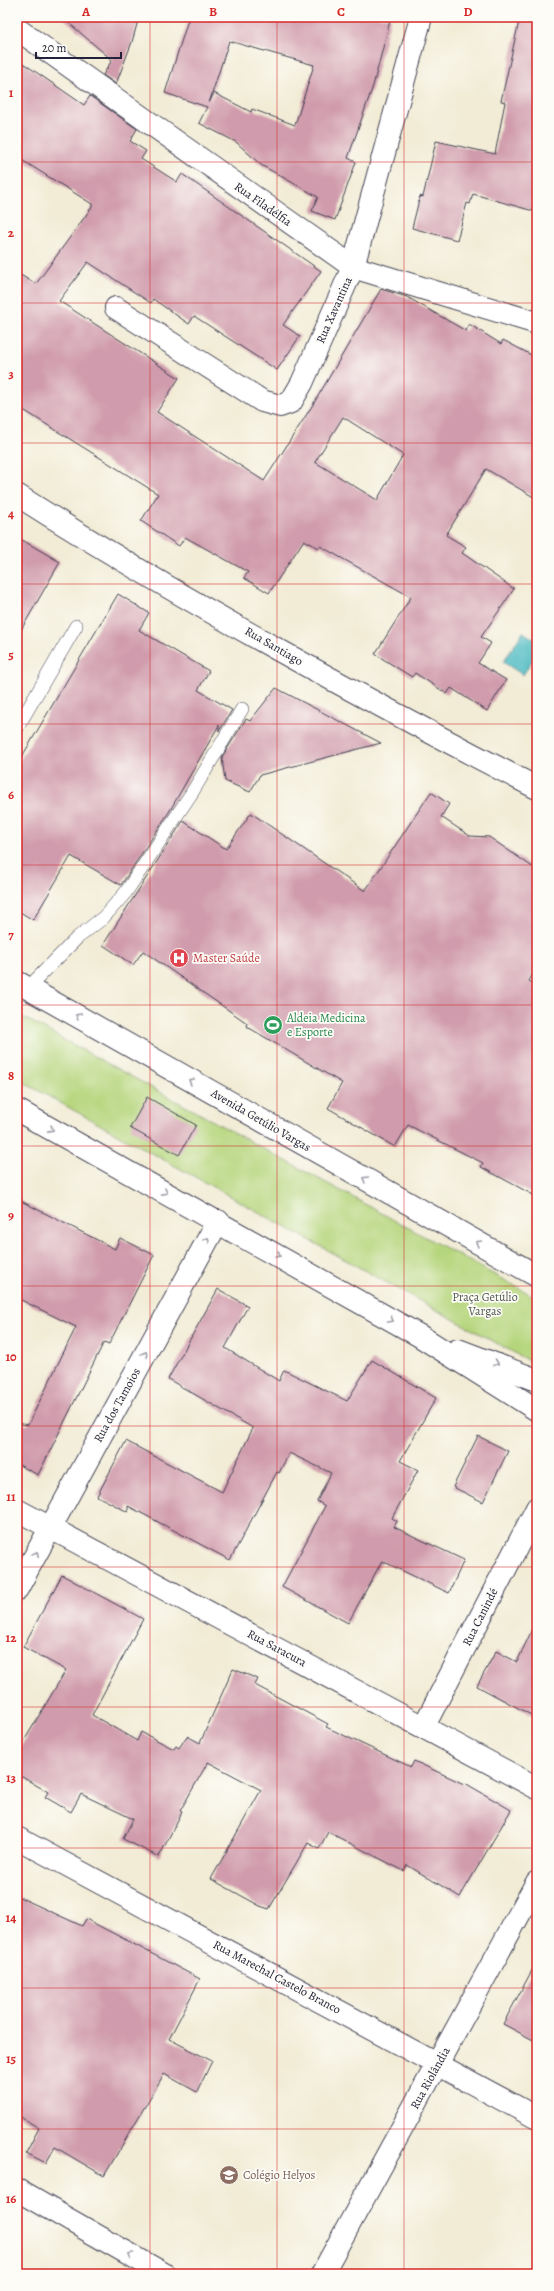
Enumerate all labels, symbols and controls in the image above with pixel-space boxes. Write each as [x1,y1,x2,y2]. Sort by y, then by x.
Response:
text: A [81,3,91,20]
text: B [209,3,217,20]
text: C [337,3,345,20]
text: D [463,3,473,20]
scale bar [36,34,121,60]
text: 20 m [42,40,66,56]
text: 1 [9,84,14,101]
street label: Rua Filadélfia [231,178,295,230]
text: 2 [8,224,15,241]
street label: Rua Xavantina [312,274,356,346]
text: 3 [8,365,14,382]
text: 4 [8,505,14,522]
street label: Rua Santiago [242,623,306,669]
text: 5 [8,646,14,663]
text: 6 [8,786,14,803]
text: 7 [8,926,14,943]
hospital icon: Master Saúde [168,947,190,969]
place label: Master Saúde [193,950,260,966]
place label: Aldeia Medicina e Esporte [286,1010,366,1040]
one-way arrow [75,1014,82,1021]
sports icon: Aldeia Medicina e Esporte [262,1014,284,1036]
text: 8 [8,1067,14,1084]
one-way arrow [188,1078,195,1085]
street label: Avenida Getúlio Vargas [207,1084,314,1155]
one-way arrow [47,1124,54,1131]
one-way arrow [362,1177,369,1184]
one-way arrow [161,1187,168,1194]
text: 9 [8,1207,14,1224]
one-way arrow [203,1237,210,1244]
one-way arrow [475,1241,482,1248]
one-way arrow [274,1251,281,1258]
park label: Praça Getúlio Vargas [452,1289,518,1319]
one-way arrow [387,1315,394,1322]
text: 10 [5,1348,17,1365]
one-way arrow [140,1351,147,1358]
one-way arrow [492,1359,499,1367]
street label: Rua dos Tamoios [90,1365,144,1445]
text: 11 [6,1488,16,1505]
one-way arrow [31,1551,38,1558]
street label: Rua Canindé [459,1585,501,1649]
street label: Rua Saracura [245,1626,310,1670]
text: 12 [6,1629,17,1646]
text: 13 [6,1769,17,1786]
text: 14 [6,1909,16,1926]
street label: Rua Marechal Castelo Branco [210,1937,344,2018]
street label: Rua Riolândia [406,2044,454,2112]
text: 15 [6,2050,17,2067]
school or university icon: Colégio Helyos [218,2164,240,2186]
place label: Colégio Helyos [243,2167,315,2183]
text: 16 [6,2190,16,2207]
one-way arrow [127,2252,134,2259]

